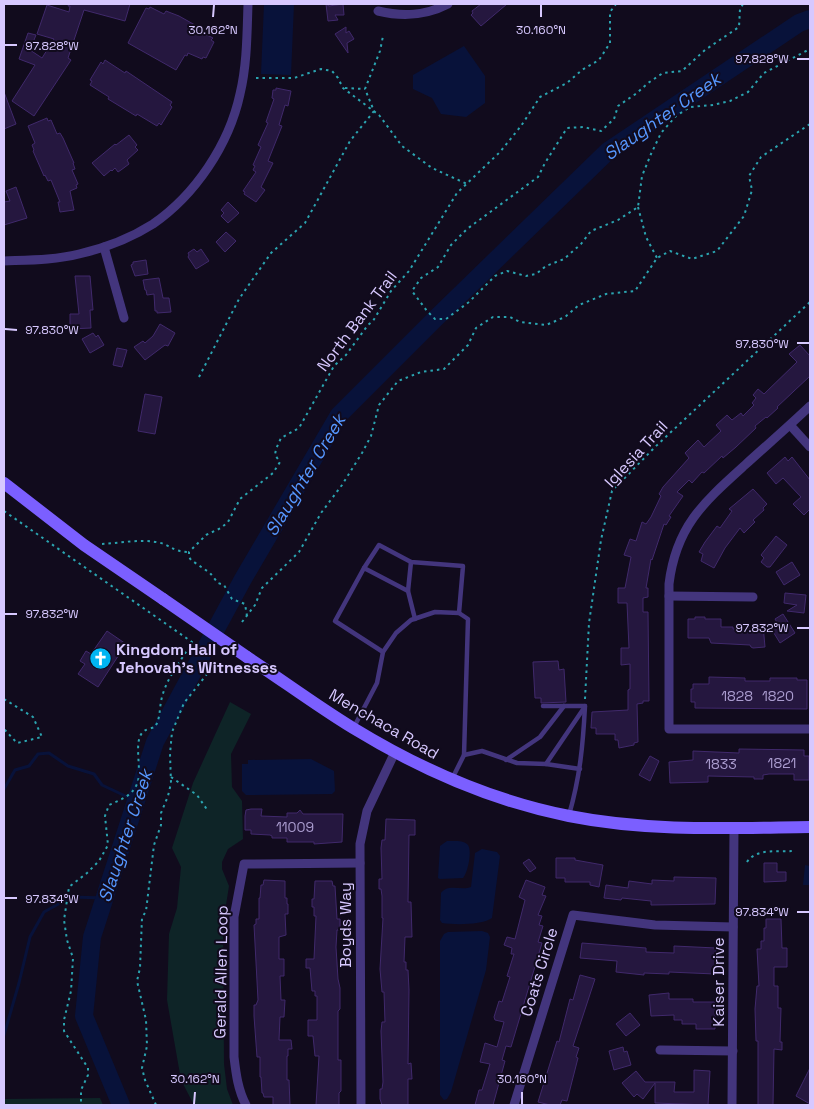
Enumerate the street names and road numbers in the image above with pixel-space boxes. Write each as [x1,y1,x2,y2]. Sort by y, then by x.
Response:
street label: North Bank Trail [312,266,402,376]
street label: Iglesia Trail [600,416,672,492]
street label: Menchaca Road [325,684,443,764]
street label: Boyds Way [335,882,356,968]
street label: Gerald Allen Loop [209,905,233,1039]
street label: Coats Circle [516,925,562,1019]
street label: Kaiser Drive [708,937,729,1027]

